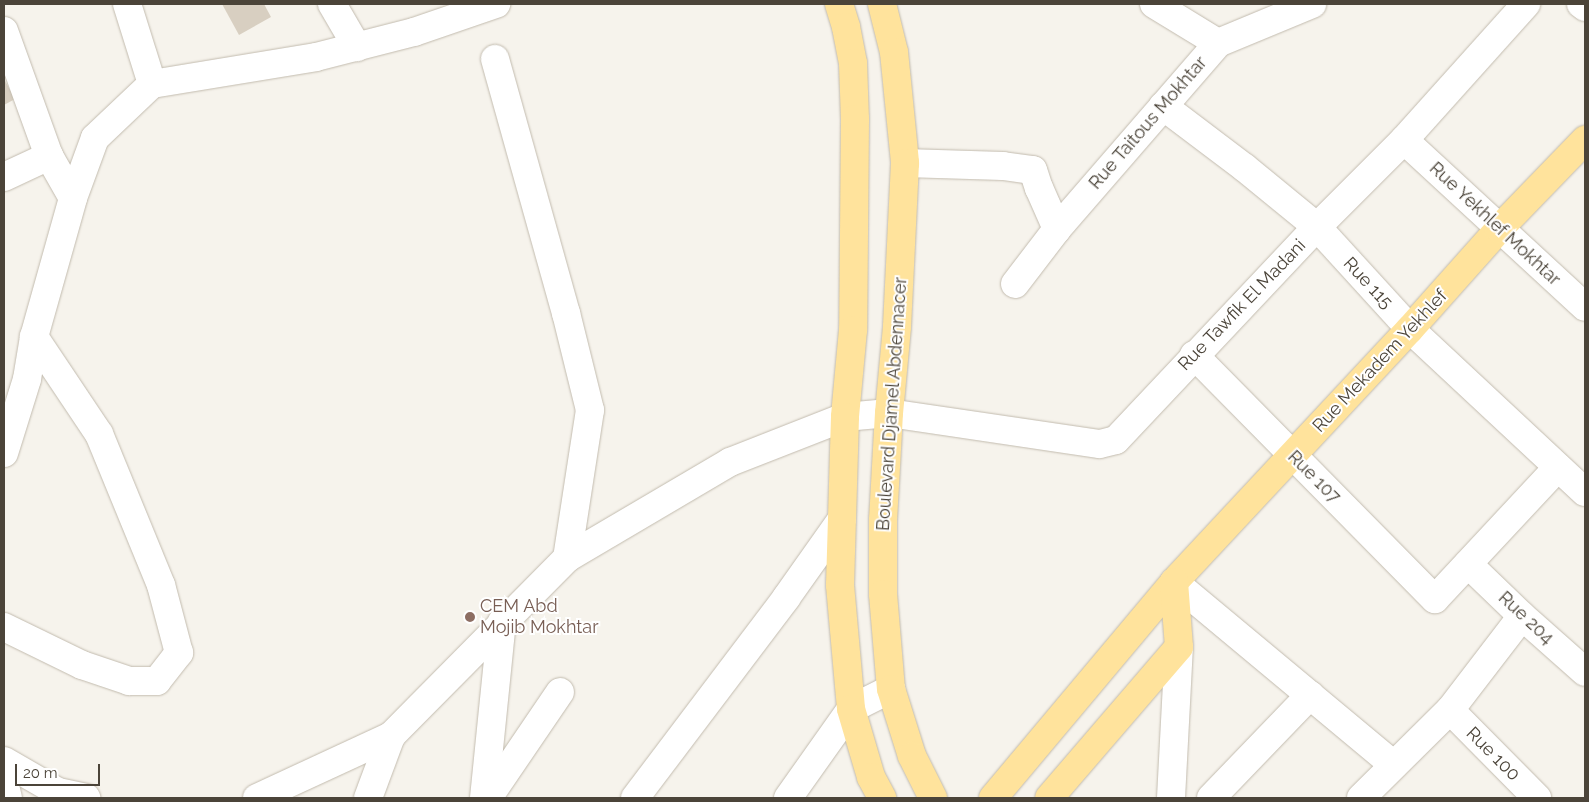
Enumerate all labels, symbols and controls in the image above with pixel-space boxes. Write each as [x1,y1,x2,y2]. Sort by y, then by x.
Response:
street label: Rue Taitous Mokhtar [1084,52,1212,194]
street label: Rue Yekhlef Mokhtar [1425,157,1565,291]
street label: Rue Tawfik El Madani [1173,234,1311,376]
street label: Rue 115 [1339,253,1397,313]
street label: Boulevard Djamel Abdennacer [872,276,912,532]
street label: Rue Mekadem Yekhlef [1308,285,1452,437]
street label: Rue 107 [1283,446,1345,508]
street label: Rue 204 [1494,587,1558,649]
place label: CEM Abd Mojib Mokhtar [480,596,598,638]
marker: CEM Abd Mojib Mokhtar [464,611,476,623]
street label: Rue 100 [1462,723,1524,785]
scale bar [18,754,102,786]
text: 20 m [23,764,58,782]

